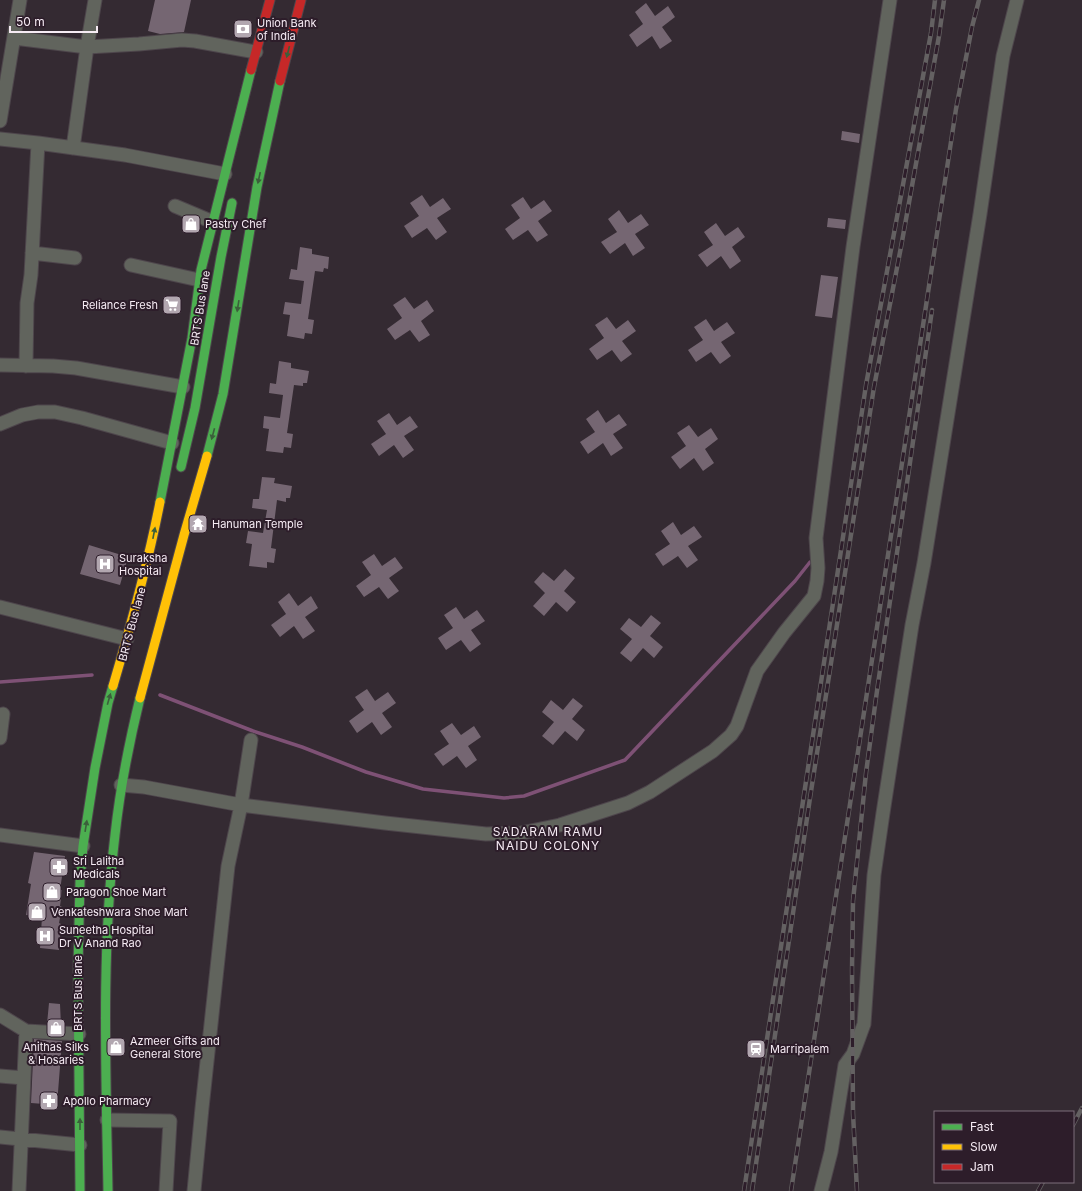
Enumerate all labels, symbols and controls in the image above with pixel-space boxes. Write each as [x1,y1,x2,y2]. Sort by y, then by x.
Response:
scale bar [10,8,97,34]
text: 50 m [16,14,45,29]
place label: Union Bank of India [257,16,316,43]
bank icon: Union Bank of India [232,18,254,40]
one-way arrow [285,45,291,58]
one-way arrow [256,172,262,184]
shop icon: Pastry Chef [180,213,202,235]
place label: Pastry Chef [205,217,266,231]
street label: BRTS Bus lane [187,269,213,347]
supermarket icon: Reliance Fresh [161,294,183,316]
place label: Reliance Fresh [82,298,158,312]
one-way arrow [234,300,240,312]
one-way arrow [210,428,216,440]
temple icon: Hanuman Temple [187,513,209,535]
place label: Hanuman Temple [212,517,303,531]
one-way arrow [152,527,158,539]
place label: Suraksha Hospital [119,551,167,578]
hospital icon: Suraksha Hospital [94,553,116,575]
street label: BRTS Bus lane [115,586,149,662]
one-way arrow [107,692,113,705]
one-way arrow [83,820,89,832]
district label: SADARAM RAMU NAIDU COLONY [493,824,603,853]
place label: Sri Lalitha Medicals [73,854,124,881]
pharmacy icon: Sri Lalitha Medicals [48,856,70,878]
shop icon: Paragon Shoe Mart [41,881,63,903]
place label: Paragon Shoe Mart [66,885,167,899]
shop icon: Venkateshwara Shoe Mart [26,901,48,923]
place label: Venkateshwara Shoe Mart [51,905,188,919]
place label: Suneetha Hospital Dr V Anand Rao [59,923,154,950]
hospital icon: Suneetha Hospital Dr V Anand Rao [34,925,56,947]
street label: BRTS Bus lane [71,955,85,1031]
shop icon: Anithas Silks & Hosaries [45,1017,67,1039]
place label: Azmeer Gifts and General Store [130,1034,220,1061]
shop icon: Azmeer Gifts and General Store [105,1036,127,1058]
station icon: Marripalem [745,1038,767,1060]
place label: Anithas Silks & Hosaries [23,1040,89,1067]
place label: Marripalem [770,1042,829,1056]
pharmacy icon: Apollo Pharmacy [38,1090,60,1112]
place label: Apollo Pharmacy [63,1094,151,1108]
legend [934,1111,1074,1183]
one-way arrow [77,1117,83,1130]
text: Fast [970,1119,994,1134]
text: Slow [970,1139,998,1154]
text: Jam [970,1159,994,1174]

